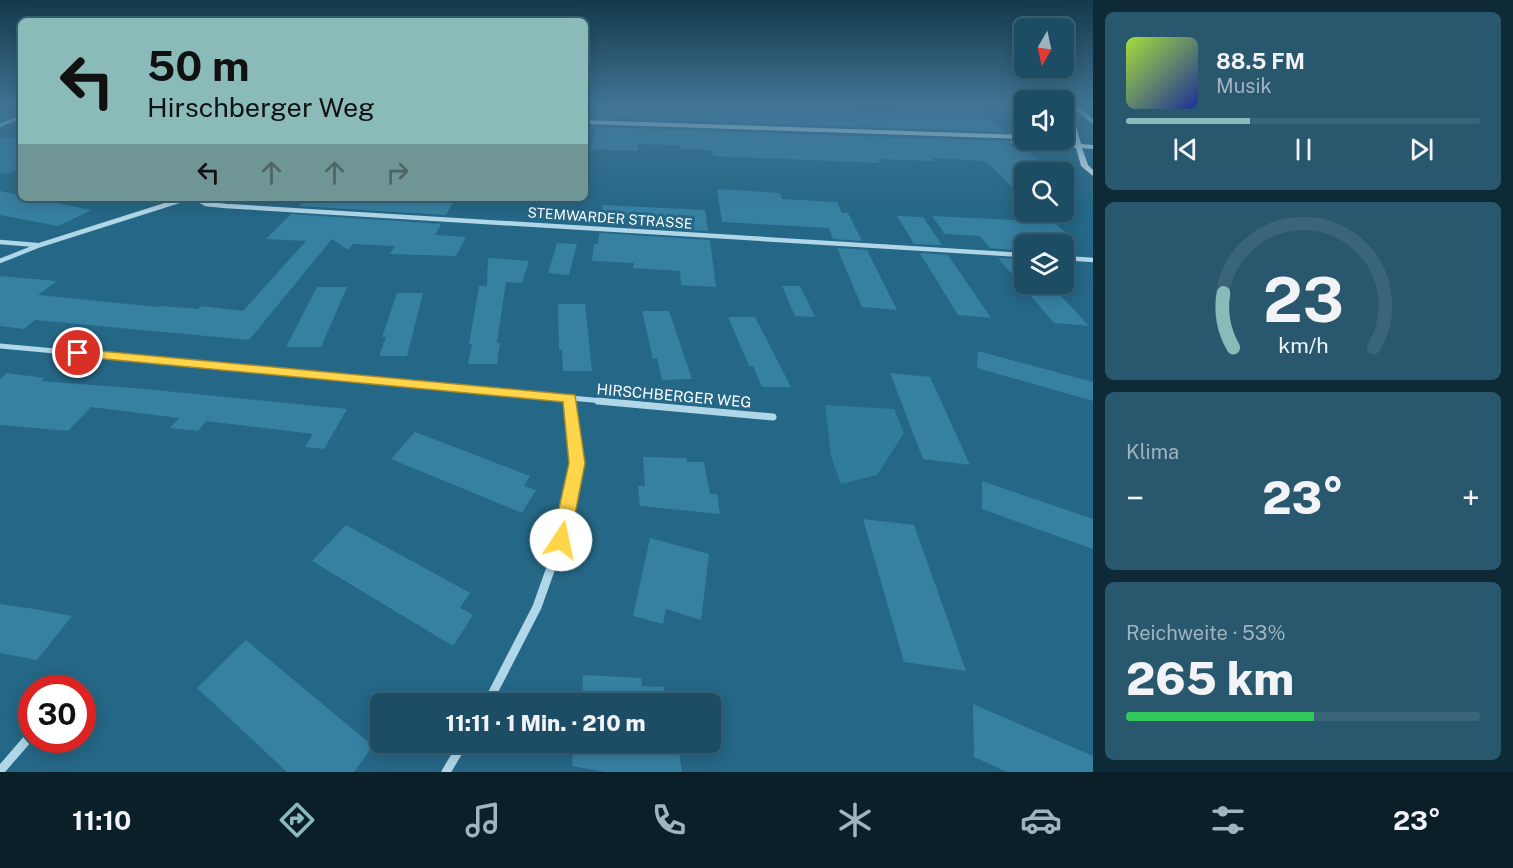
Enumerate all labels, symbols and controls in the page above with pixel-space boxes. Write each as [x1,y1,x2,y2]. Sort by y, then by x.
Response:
north arrow [1014,18,1074,78]
map controls [1014,18,1074,294]
text: 50 m [147,41,250,90]
icon: left [48,42,126,120]
text: 88.5 FM [1216,48,1305,74]
text: Musik [1216,74,1272,98]
button: sound [1014,90,1074,150]
text: Hirschberger Weg [147,91,375,123]
icon: previous [1169,133,1202,166]
icon: pause [1287,133,1320,166]
icon: next [1405,133,1438,166]
icon: left [192,156,225,189]
icon: ahead [255,156,288,189]
icon: ahead [318,156,351,189]
icon: right [381,156,414,189]
button: search [1014,162,1074,222]
street label: STEMWARDER STRASSE [527,204,693,232]
button: layers [1014,234,1074,294]
text: 23 [1262,263,1344,336]
pin [52,327,103,378]
text: km/h [1278,333,1328,358]
icon: arrive [61,336,94,369]
street label: HIRSCHBERGER WEG [596,380,752,411]
text: Klima [1126,440,1179,464]
text: 23° [1262,471,1344,524]
text: − [1126,479,1144,517]
text: + [1462,479,1480,517]
position arrow [529,508,593,572]
text: Reichweite · 53% [1126,621,1285,645]
text: 265 km [1126,652,1294,705]
speed limit sign: 30 [18,675,96,753]
text: 11:11 · 1 Min. · 210 m [446,710,645,736]
icon: directions [276,799,318,841]
icon: music [462,799,504,841]
icon: phone [648,799,690,841]
icon: climate [834,799,876,841]
icon: car [1020,799,1062,841]
icon: filters [1207,799,1249,841]
text: 11:10 [72,804,131,836]
text: 23° [1393,804,1441,836]

